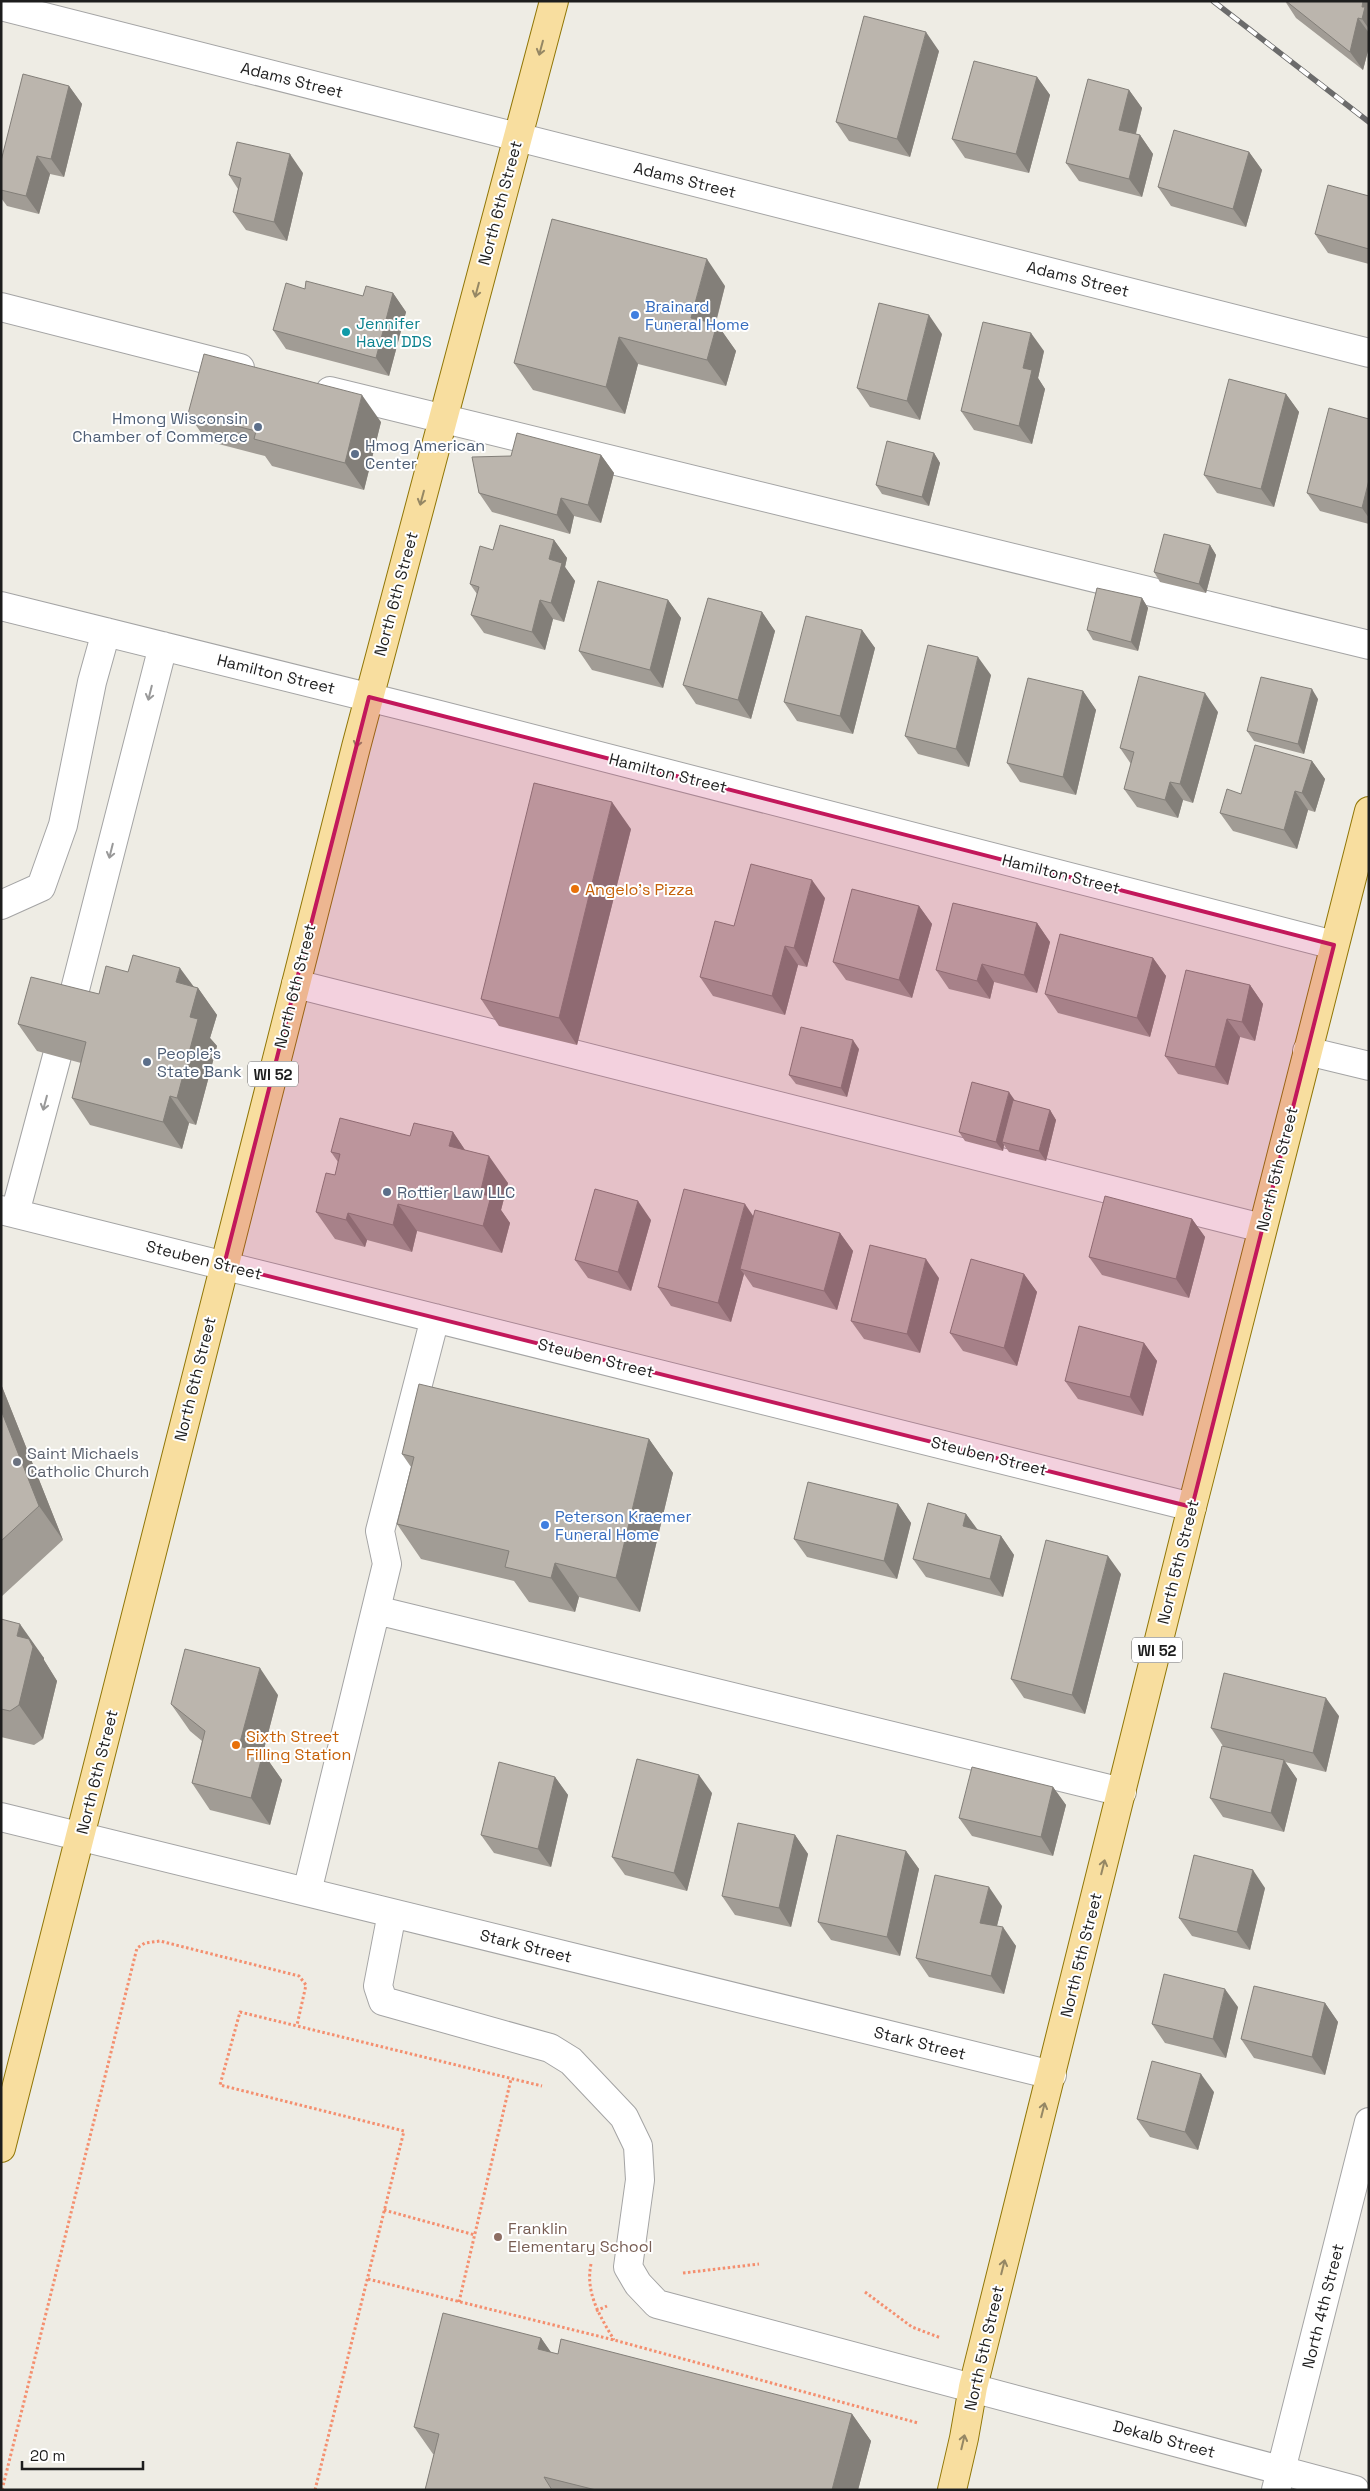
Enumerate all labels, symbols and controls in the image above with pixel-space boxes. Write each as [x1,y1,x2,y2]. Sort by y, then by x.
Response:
one-way arrow [536,40,545,56]
street label: Adams Street [239,57,345,103]
street label: North 6th Street [473,139,527,267]
street label: Adams Street [632,157,738,203]
street label: Adams Street [1025,256,1131,302]
one-way arrow [472,282,482,298]
place label: Brainard Funeral Home [645,296,749,335]
marker: Brainard Funeral Home [629,309,641,321]
place label: Jennifer Havel DDS [356,313,432,352]
marker: Jennifer Havel DDS [340,326,352,338]
place label: Hmong Wisconsin Chamber of Commerce [72,408,248,447]
marker: Hmong Wisconsin Chamber of Commerce [252,421,264,433]
place label: Hmog American Center [365,435,485,474]
marker: Hmog American Center [349,448,361,460]
one-way arrow [417,489,426,505]
street label: North 6th Street [369,530,423,658]
street label: Hamilton Street [215,649,337,699]
one-way arrow [145,685,155,701]
one-way arrow [353,731,362,747]
street label: Hamilton Street [607,748,729,798]
one-way arrow [105,842,115,858]
street label: Hamilton Street [1000,849,1122,899]
place label: Angelo's Pizza [585,879,694,900]
marker: Angelo's Pizza [569,883,581,895]
street label: North 6th Street [269,921,321,1051]
place label: People's State Bank [157,1043,242,1082]
marker: People's State Bank [141,1056,153,1068]
road number: WI 52 [248,1062,298,1086]
one-way arrow [39,1095,49,1111]
street label: North 5th Street [1251,1105,1303,1233]
place label: Rottier Law LLC [397,1182,515,1203]
marker: Rottier Law LLC [381,1186,393,1198]
street label: Steuben Street [144,1235,264,1285]
street label: North 6th Street [169,1314,221,1444]
street label: Steuben Street [536,1333,656,1383]
street label: Steuben Street [929,1431,1049,1481]
place label: Saint Michaels Catholic Church [27,1443,149,1482]
marker: Saint Michaels Catholic Church [11,1456,23,1468]
street label: North 5th Street [1152,1498,1204,1626]
place label: Peterson Kraemer Funeral Home [555,1506,691,1545]
marker: Peterson Kraemer Funeral Home [539,1519,551,1531]
road number: WI 52 [1132,1638,1182,1662]
street label: North 6th Street [71,1707,123,1837]
place label: Sixth Street Filling Station [246,1726,351,1765]
marker: Sixth Street Filling Station [230,1739,242,1751]
one-way arrow [1099,1859,1108,1875]
street label: North 5th Street [1055,1891,1107,2019]
street label: Stark Street [478,1924,574,1968]
street label: Stark Street [872,2021,968,2065]
one-way arrow [1039,2102,1048,2118]
place label: Franklin Elementary School [508,2218,653,2257]
marker: Franklin Elementary School [492,2231,504,2243]
street label: North 4th Street [1297,2241,1349,2371]
one-way arrow [999,2260,1009,2276]
street label: North 5th Street [959,2283,1009,2413]
street label: Dekalb Street [1111,2415,1217,2463]
one-way arrow [959,2435,968,2451]
scale bar [22,2438,144,2470]
text: 20 m [30,2446,65,2465]

